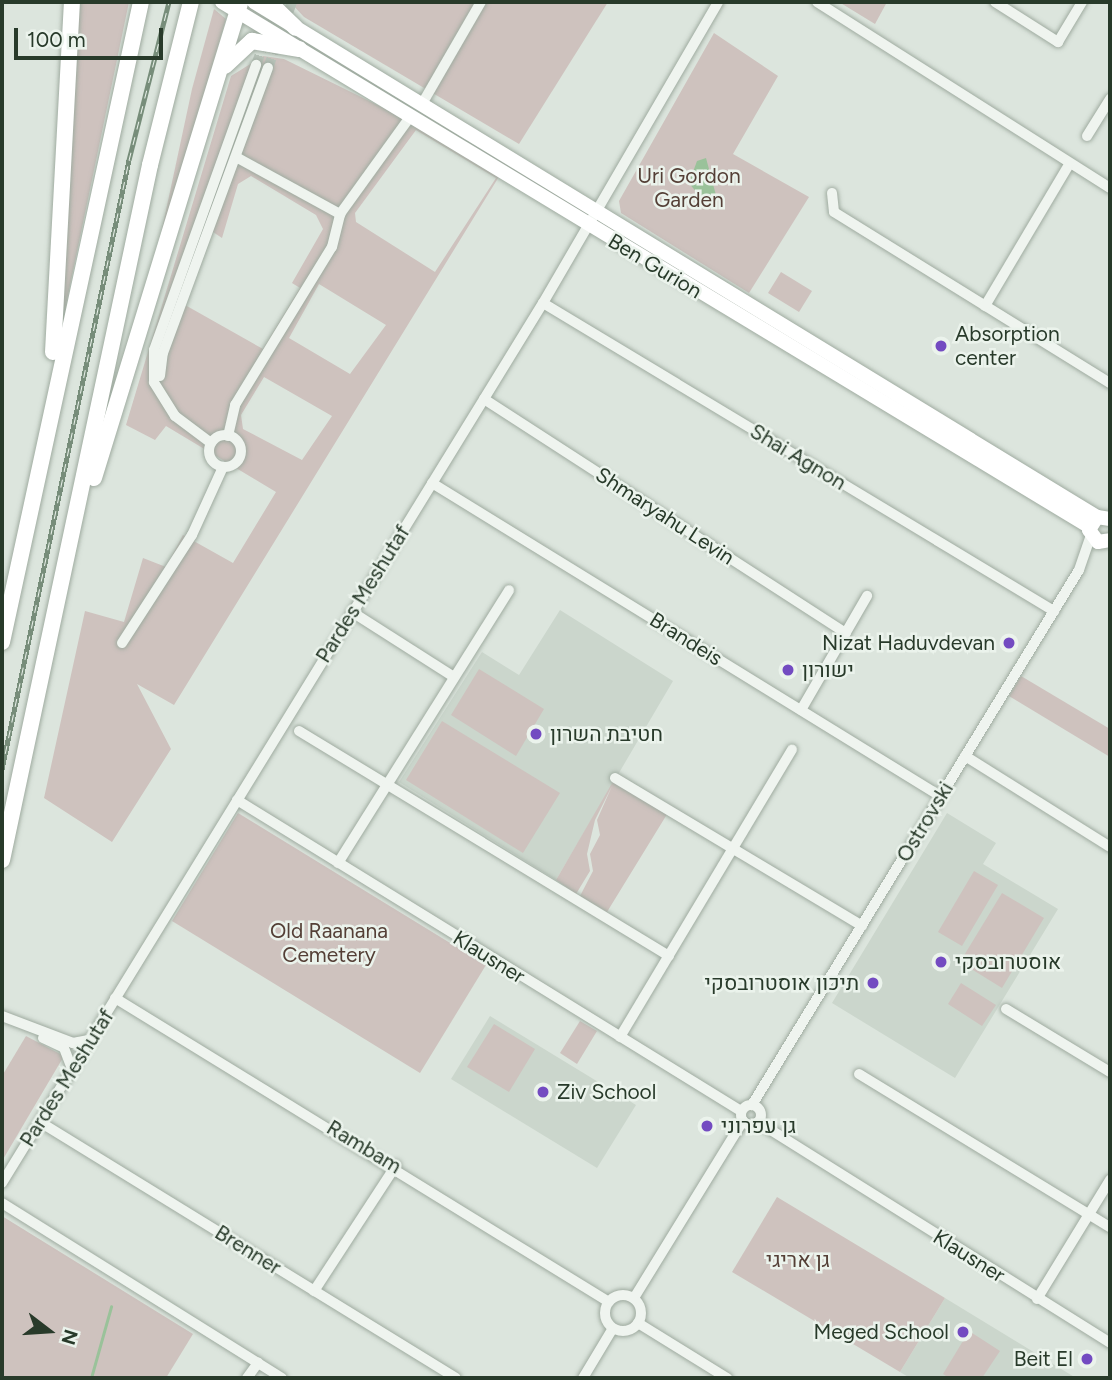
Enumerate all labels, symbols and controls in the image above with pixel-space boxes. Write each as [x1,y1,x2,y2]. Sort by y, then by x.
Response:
scale bar [18,14,166,58]
text: 100 m [27,27,86,52]
park label: Uri Gordon Garden [637,163,741,213]
street label: Ben Gurion [604,228,706,304]
place label: Absorption center [955,321,1060,371]
marker: Absorption center [933,338,949,354]
street label: Shai Agnon [745,419,851,495]
street label: Shmaryahu Levin [591,462,739,570]
street label: Pardes Meshutaf [311,521,415,667]
street label: Brandeis [645,607,727,671]
place label: Nizat Haduvdevan [822,630,995,656]
marker: Nizat Haduvdevan [1001,635,1017,651]
place label: ישורון [802,657,854,683]
marker: ישורון [780,662,796,678]
place label: חטיבת השרון [550,721,663,747]
marker: חטיבת השרון [528,726,544,742]
street label: Ostrovski [891,777,959,867]
park label: Old Raanana Cemetery [270,918,388,968]
street label: Klausner [448,925,530,989]
place label: אוסטרובסקי [955,949,1061,975]
marker: אוסטרובסקי [933,954,949,970]
place label: תיכון אוסטרובסקי [705,970,859,996]
marker: תיכון אוסטרובסקי [865,975,881,991]
street label: Pardes Meshutaf [15,1005,119,1151]
place label: Ziv School [557,1079,656,1105]
marker: Ziv School [535,1084,551,1100]
place label: גן עפרוני [721,1113,796,1139]
street label: Rambam [322,1115,406,1179]
marker: גן עפרוני [699,1118,715,1134]
street label: Brenner [210,1220,286,1280]
street label: Klausner [928,1224,1010,1288]
park label: גן אריגי [766,1247,830,1273]
north arrow [14,1296,84,1366]
place label: Meged School [814,1319,949,1345]
marker: Meged School [955,1324,971,1340]
text: N [56,1327,83,1348]
place label: Beit El [1014,1346,1073,1372]
marker: Beit El [1079,1351,1095,1367]

